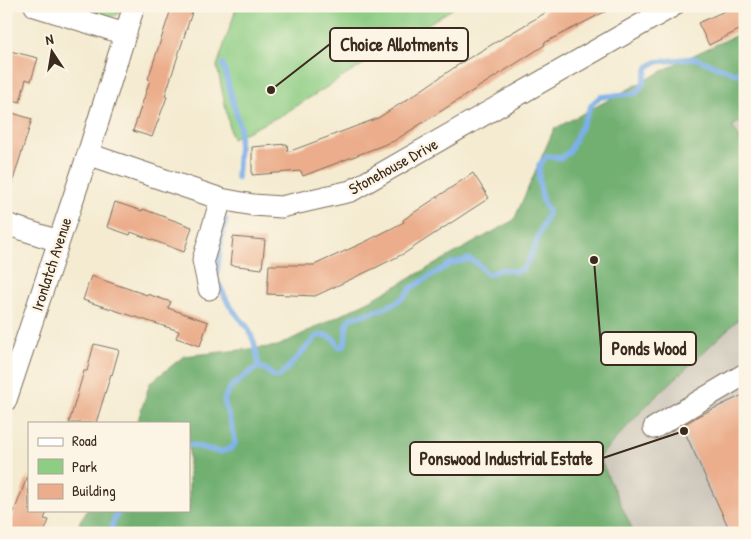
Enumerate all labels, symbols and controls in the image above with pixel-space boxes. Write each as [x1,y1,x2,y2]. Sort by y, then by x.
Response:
north arrow [28,28,78,78]
callout: Choice Allotments [330,28,468,61]
text: N [44,29,55,49]
text: Choice Allotments [340,32,458,57]
street label: Stonehouse Drive [344,132,442,200]
street label: Ironlatch Avenue [26,214,77,313]
callout: Ponds Wood [601,332,696,365]
text: Ponds Wood [612,336,686,361]
legend [28,422,190,512]
text: Road [72,430,97,451]
callout: Ponswood Industrial Estate [410,442,603,475]
text: Ponswood Industrial Estate [419,446,593,471]
text: Park [72,456,97,477]
text: Building [72,480,116,501]

